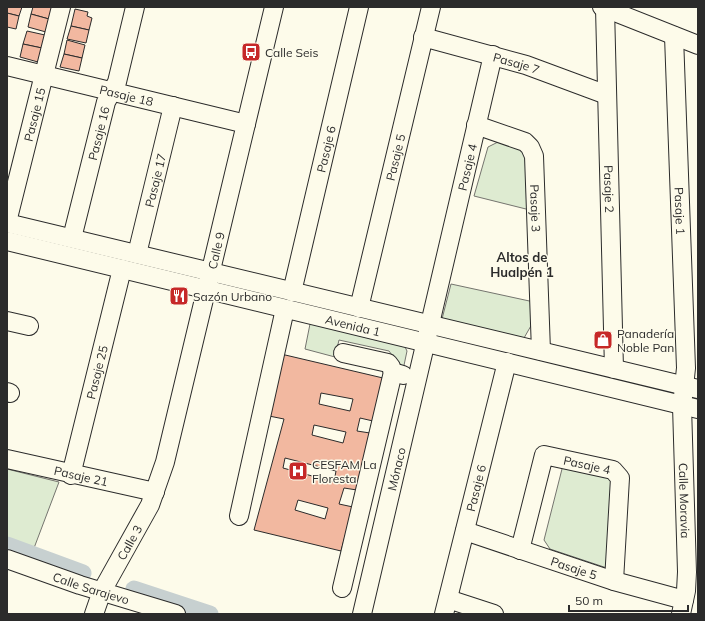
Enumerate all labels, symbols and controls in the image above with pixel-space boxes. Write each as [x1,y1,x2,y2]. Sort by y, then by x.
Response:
bus stop icon: Calle Seis [240,41,262,63]
place label: Calle Seis [265,45,318,60]
street label: Pasaje 7 [492,49,542,77]
street label: Pasaje 18 [98,81,155,109]
street label: Pasaje 15 [20,86,48,143]
street label: Pasaje 16 [84,105,112,162]
street label: Pasaje 6 [313,124,338,174]
street label: Pasaje 5 [382,132,408,182]
street label: Pasaje 4 [454,142,479,192]
street label: Pasaje 17 [141,152,169,209]
street label: Pasaje 2 [601,165,618,213]
street label: Pasaje 3 [528,184,544,232]
street label: Pasaje 1 [672,187,689,235]
street label: Calle 9 [204,230,227,271]
district label: Altos de Hualpén 1 [490,249,554,280]
restaurant icon: Sazón Urbano [168,285,190,307]
place label: Sazón Urbano [193,289,272,304]
street label: Avenida 1 [324,311,382,339]
place label: Panadería Noble Pan [617,326,674,355]
shop icon: Panadería Noble Pan [592,329,614,351]
street label: Pasaje 25 [83,344,110,401]
street label: Mónaco [384,446,408,492]
street label: Pasaje 4 [562,452,612,477]
place label: CESFAM La Floresta [312,457,377,486]
hospital icon: CESFAM La Floresta [287,460,309,482]
street label: Pasaje 21 [53,462,110,489]
street label: Pasaje 6 [462,463,489,513]
street label: Calle Moravia [676,463,693,539]
street label: Calle 3 [113,522,145,563]
street label: Pasaje 5 [549,553,599,582]
street label: Calle Sarajevo [51,568,131,607]
scale bar [569,587,688,613]
text: 50 m [575,593,603,608]

